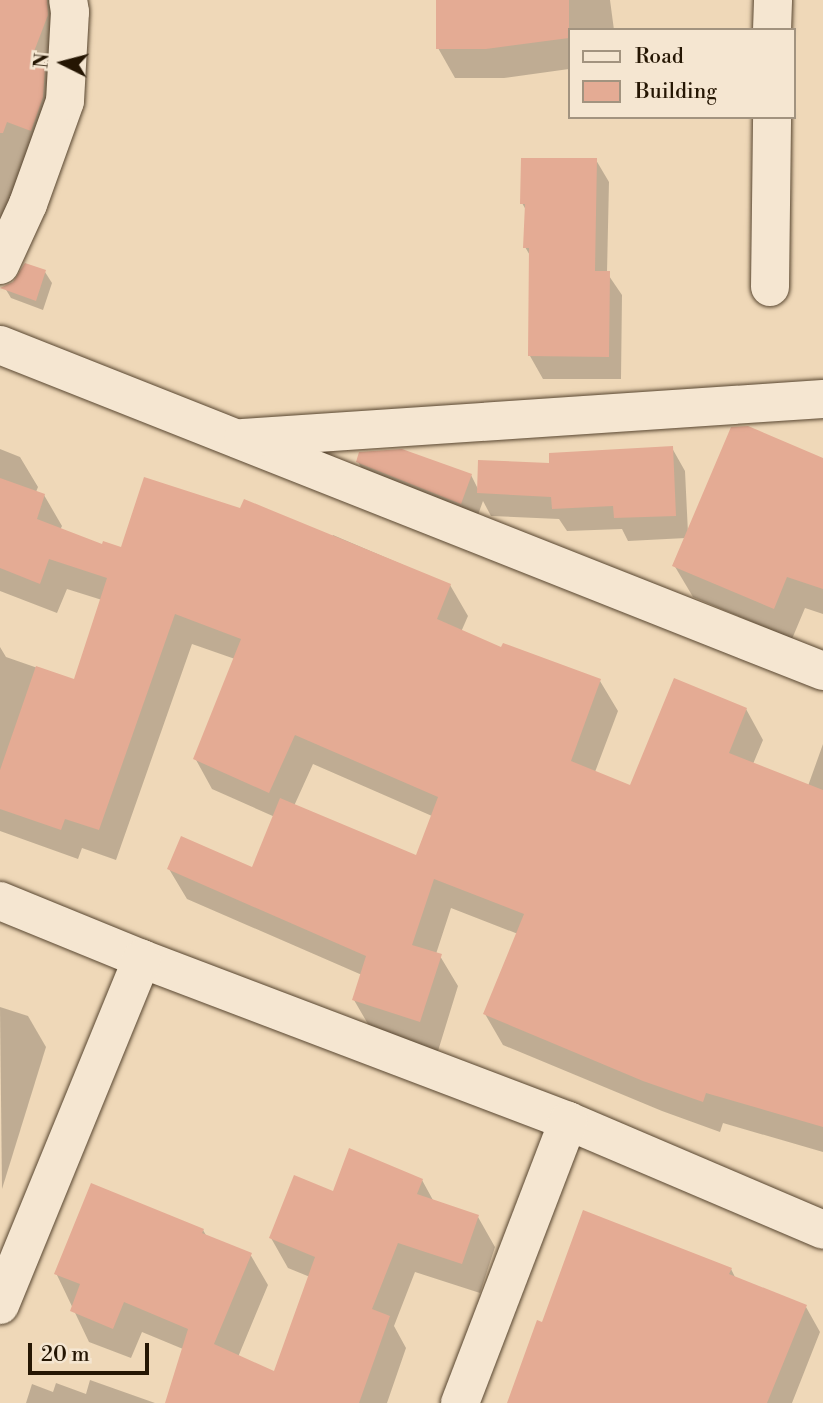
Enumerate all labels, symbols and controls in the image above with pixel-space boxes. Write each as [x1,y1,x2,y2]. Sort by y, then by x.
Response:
north arrow [28,28,98,98]
legend [568,28,795,119]
text: Road [635,44,684,70]
text: N [29,52,55,70]
text: Building [635,79,717,105]
scale bar [32,1330,152,1374]
text: 20 m [41,1342,90,1368]

